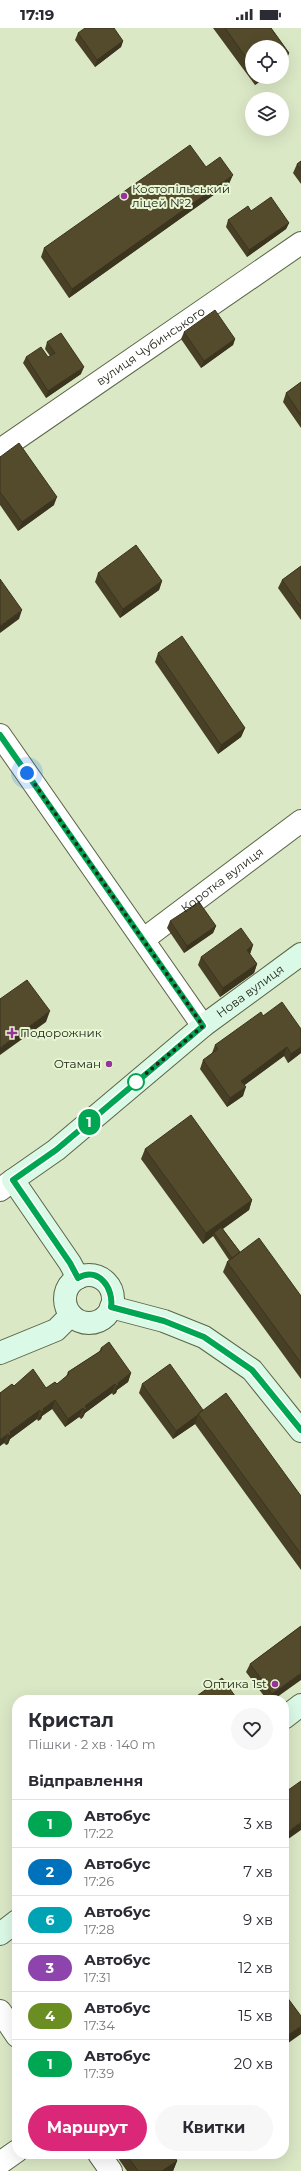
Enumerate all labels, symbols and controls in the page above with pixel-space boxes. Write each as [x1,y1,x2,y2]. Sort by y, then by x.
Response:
text: 17:19 [20,5,54,24]
map controls [245,40,289,136]
button: locate [245,40,289,84]
button: layers [245,92,289,136]
place label: Костопільський ліцей №2 [132,181,230,210]
marker: Костопільський ліцей №2 [119,191,129,201]
street label: вулиця Чубинського [93,303,208,389]
your location [17,763,37,783]
street label: Коротка вулиця [178,844,266,915]
street label: Нова вулиця [213,961,287,1021]
place label: Подорожник [20,1025,102,1040]
marker: Подорожник [7,1028,17,1038]
place label: Отаман [54,1056,101,1071]
marker: Отаман [104,1059,114,1069]
unlabelled marker [127,1073,145,1091]
line badge: 1 [76,1109,102,1135]
text: 1 [86,1113,92,1131]
place label: Оптика 1st [203,1676,267,1691]
marker: Оптика 1st [270,1679,280,1689]
button: heart [231,1708,273,1750]
text: Кристал [28,1709,114,1732]
text: Пішки · 2 хв · 140 m [28,1736,156,1752]
text: Відправлення [28,1771,143,1790]
text: Автобус [84,1806,151,1825]
text: 3 хв [244,1814,273,1833]
text: 1 [47,1815,53,1833]
text: 17:22 [84,1825,114,1841]
text: Автобус [84,1854,151,1873]
text: 7 хв [243,1862,273,1881]
text: 2 [46,1863,54,1881]
text: 17:26 [84,1873,114,1889]
text: Автобус [84,1902,151,1921]
text: 9 хв [243,1910,273,1929]
text: 6 [46,1911,54,1929]
text: 17:28 [84,1921,115,1937]
text: Автобус [84,1950,151,1969]
text: 12 хв [238,1958,273,1977]
text: 3 [46,1959,54,1977]
text: 17:31 [84,1969,111,1985]
text: Автобус [84,1998,151,2017]
text: 15 хв [238,2006,273,2025]
text: 4 [45,2007,55,2025]
text: 17:34 [84,2017,115,2033]
text: Автобус [84,2046,151,2065]
text: 20 хв [234,2054,273,2073]
text: 1 [47,2055,53,2073]
text: 17:39 [84,2065,114,2081]
button: Маршрут [28,2105,147,2151]
button: Квитки [155,2105,273,2151]

